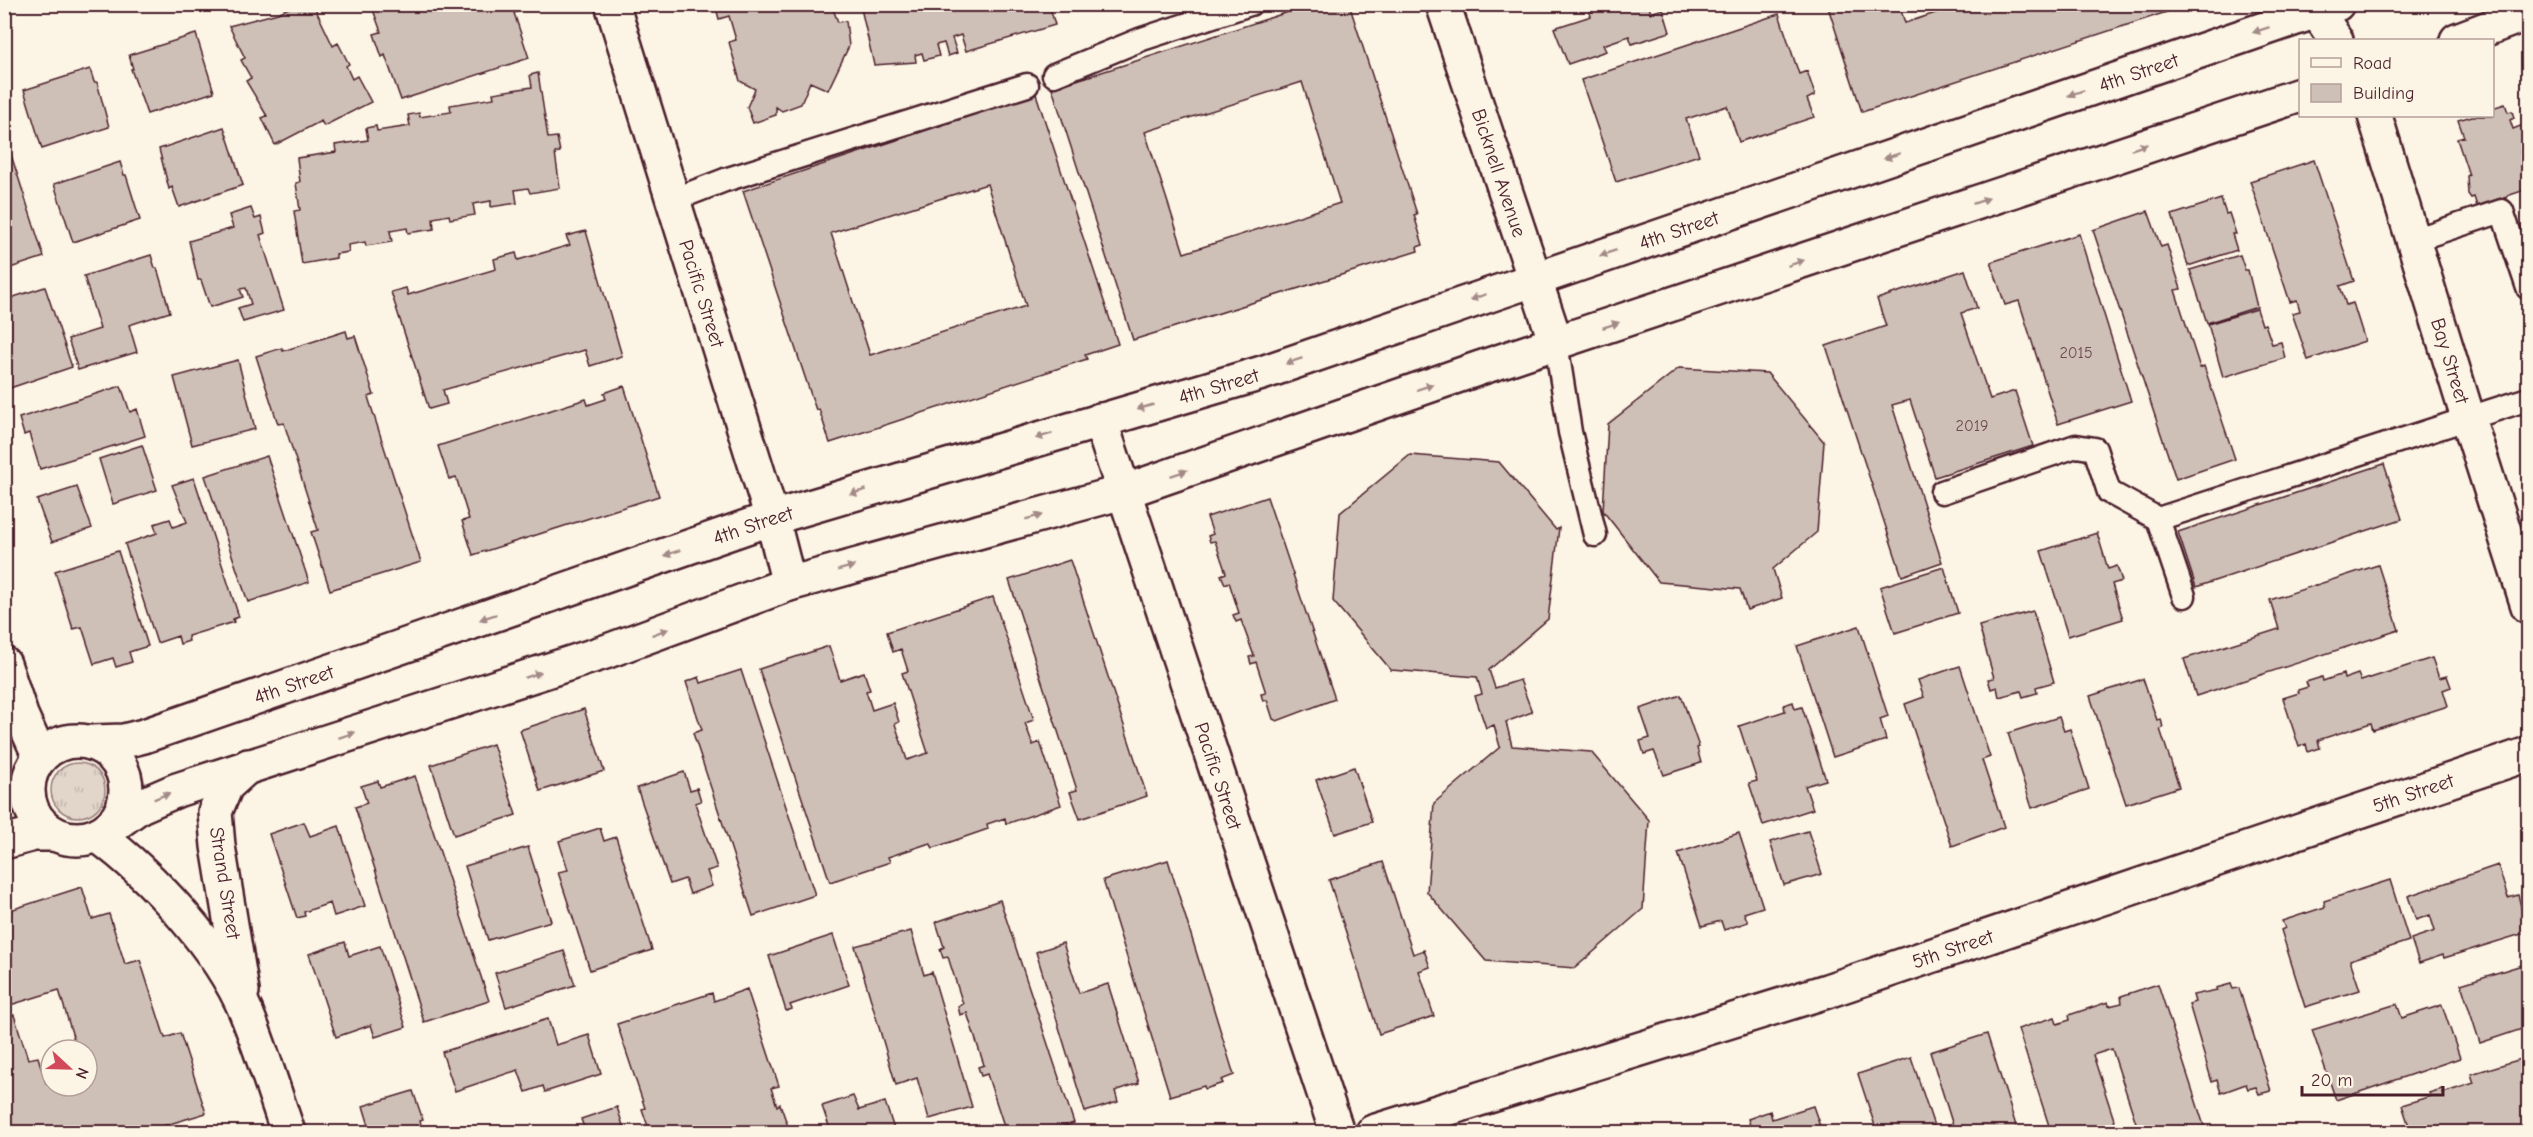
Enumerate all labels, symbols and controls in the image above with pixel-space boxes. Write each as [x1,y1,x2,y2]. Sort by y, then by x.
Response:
one-way arrow [2252,26,2270,35]
legend [2299,39,2494,117]
street label: 4th Street [2095,47,2183,97]
text: Road [2353,53,2392,74]
text: Building [2353,83,2415,104]
one-way arrow [2067,89,2085,99]
street label: Bicknell Avenue [1467,106,1531,240]
one-way arrow [2130,142,2148,152]
one-way arrow [1883,152,1901,162]
one-way arrow [1972,195,1990,205]
street label: 4th Street [1636,205,1723,254]
street label: Pacific Street [675,237,730,351]
one-way arrow [1599,249,1617,258]
one-way arrow [1787,257,1805,267]
one-way arrow [1469,293,1487,303]
street label: Bay Street [2426,315,2475,408]
one-way arrow [1602,319,1620,329]
house number: 2015 [2059,344,2093,362]
one-way arrow [1285,357,1303,367]
street label: 4th Street [1175,363,1263,409]
one-way arrow [1416,381,1434,391]
one-way arrow [1136,403,1154,412]
house number: 2019 [1956,417,1988,435]
one-way arrow [1035,432,1053,441]
one-way arrow [1170,467,1188,477]
one-way arrow [849,488,867,497]
street label: 4th Street [710,501,797,549]
one-way arrow [1025,512,1043,521]
one-way arrow [663,548,681,558]
one-way arrow [837,563,855,573]
one-way arrow [479,613,497,623]
one-way arrow [651,626,669,636]
street label: 4th Street [251,659,338,709]
one-way arrow [524,670,542,679]
street label: Pacific Street [1190,719,1247,834]
one-way arrow [338,730,356,739]
street label: 5th Street [2369,768,2458,817]
one-way arrow [153,791,171,800]
street label: Strand Street [205,825,245,942]
street label: 5th Street [1909,924,1997,973]
north arrow [39,1038,99,1098]
scale bar [2302,1059,2443,1097]
text: N [72,1065,92,1081]
text: 20 m [2311,1070,2352,1091]

